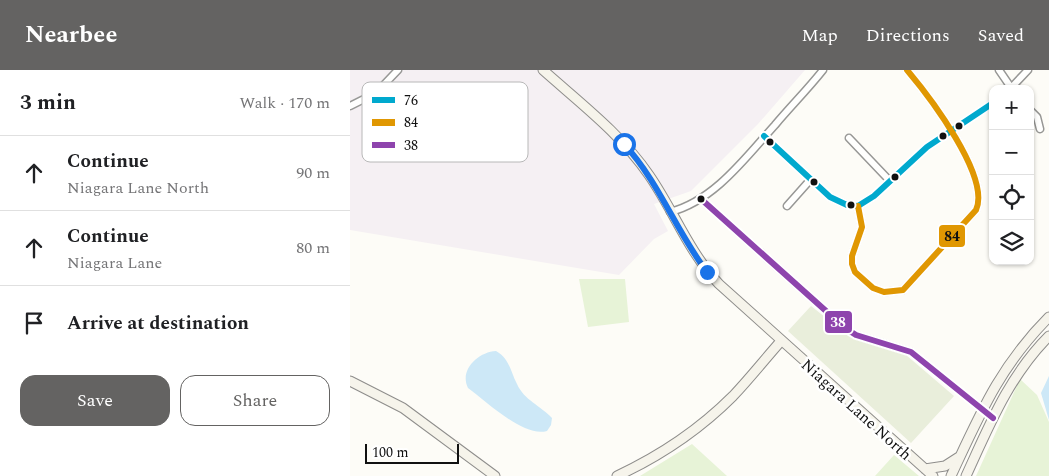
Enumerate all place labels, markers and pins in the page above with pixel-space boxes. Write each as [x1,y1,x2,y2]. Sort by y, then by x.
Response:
unlabelled marker [954,121,964,131]
unlabelled marker [938,131,948,141]
unlabelled marker [765,137,775,147]
unlabelled marker [890,172,900,182]
unlabelled marker [809,177,819,187]
unlabelled marker [696,194,706,204]
unlabelled marker [846,200,856,210]

